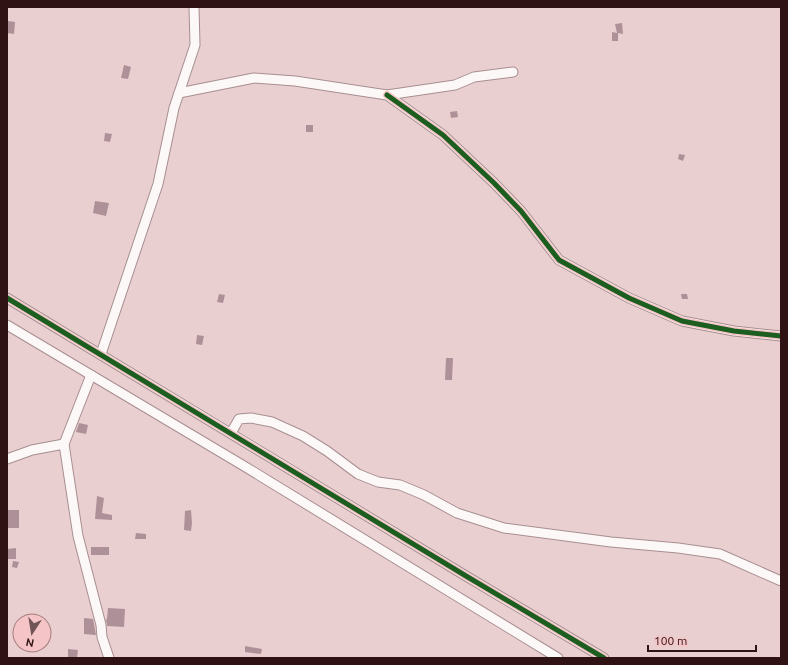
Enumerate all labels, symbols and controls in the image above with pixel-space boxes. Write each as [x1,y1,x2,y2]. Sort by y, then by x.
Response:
north arrow [12,613,52,653]
scale bar [648,627,756,653]
text: 100 m [654,634,687,647]
text: N [25,636,35,650]

